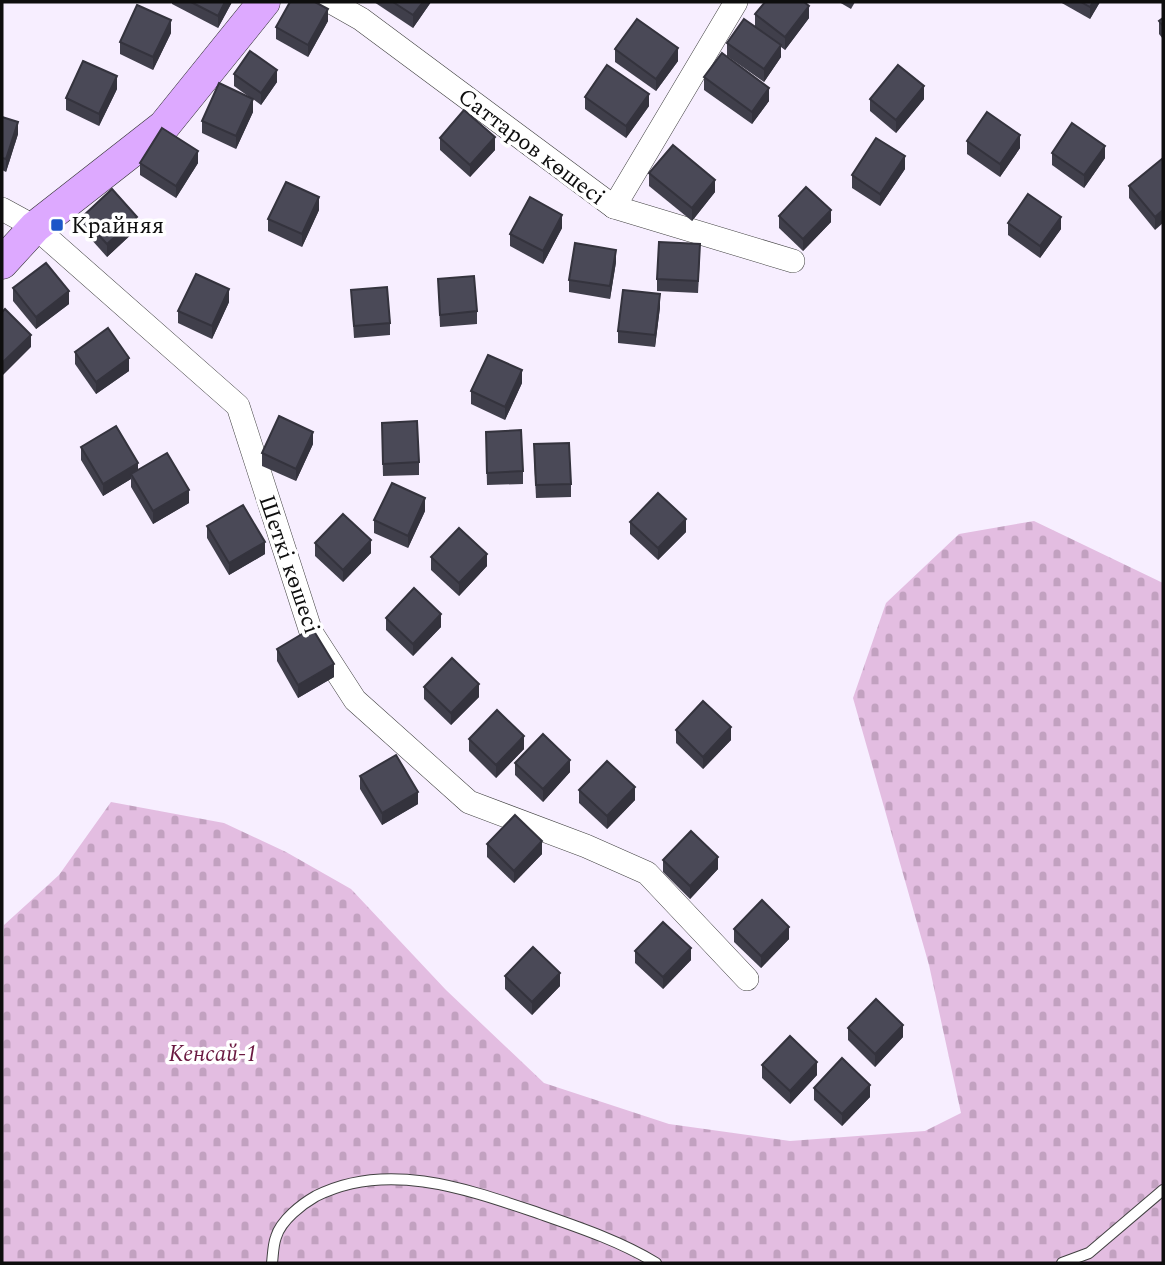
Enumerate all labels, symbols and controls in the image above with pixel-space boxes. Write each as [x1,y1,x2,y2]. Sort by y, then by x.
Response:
street label: Саттаров көшесі [450,80,612,215]
place label: Крайняя [71,209,164,244]
marker: Крайняя [49,217,65,233]
street label: Шеткі көшесі [248,490,329,639]
park label: Кенсай-1 [169,1037,257,1072]

